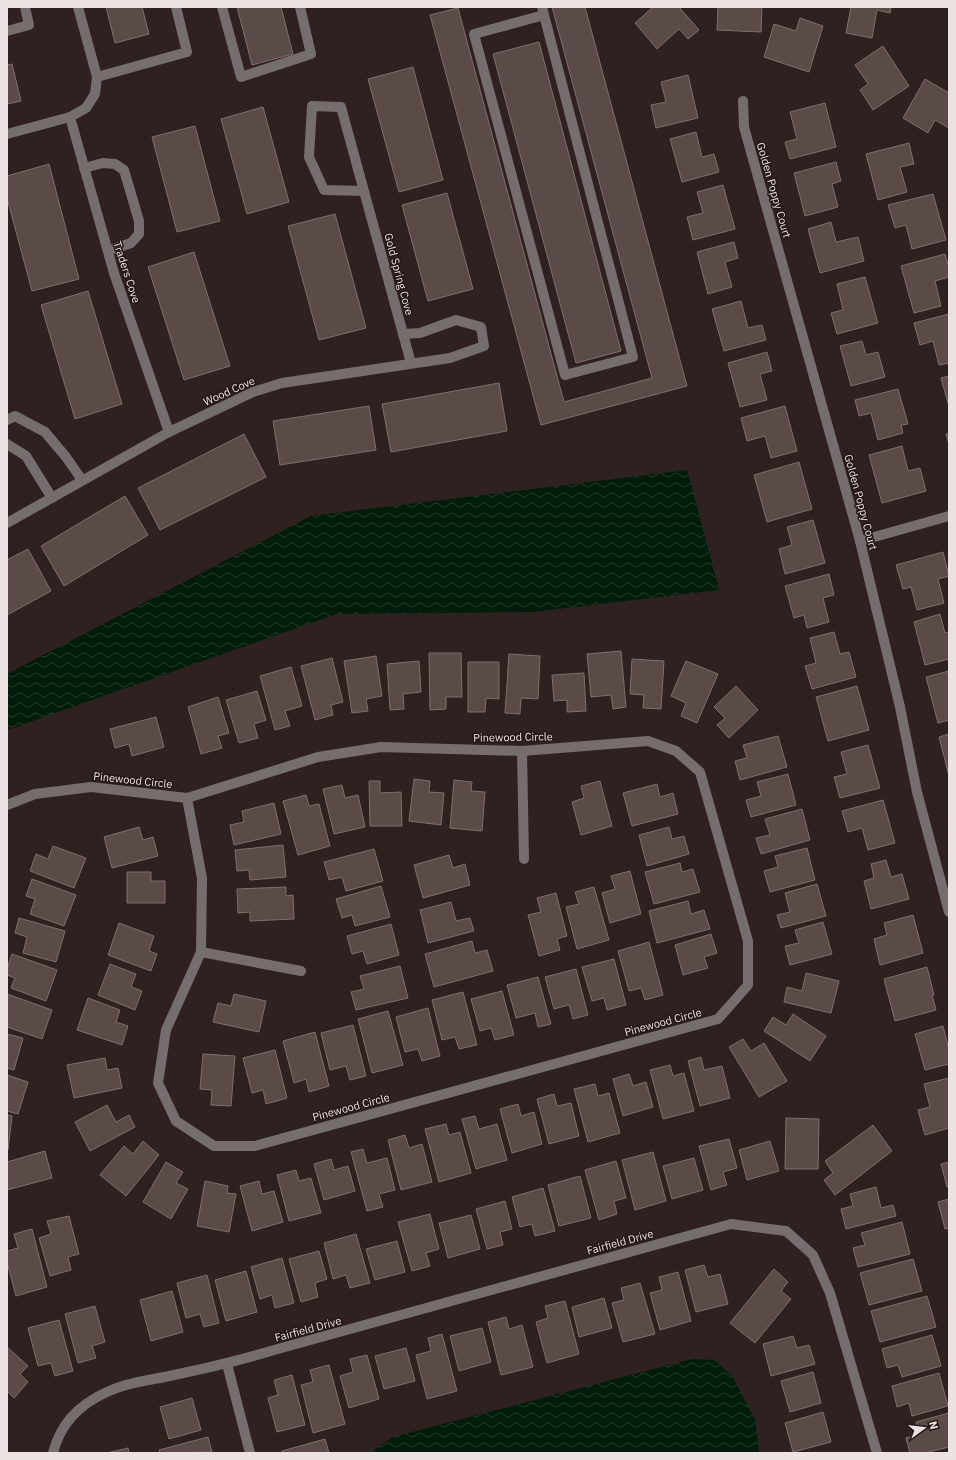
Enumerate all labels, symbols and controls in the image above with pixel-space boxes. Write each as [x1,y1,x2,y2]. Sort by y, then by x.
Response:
street label: Golden Poppy Court [754,141,794,239]
street label: Gold Spring Cove [381,231,417,317]
street label: Traders Cove [110,239,144,305]
street label: Wood Cove [201,373,257,409]
street label: Golden Poppy Court [841,453,881,552]
street label: Pinewood Circle [473,729,553,745]
street label: Pinewood Circle [93,769,173,791]
street label: Pinewood Circle [623,1005,703,1039]
street label: Pinewood Circle [311,1090,391,1124]
street label: Fairfield Drive [585,1226,655,1258]
street label: Fairfield Drive [273,1313,343,1345]
north arrow [904,1408,944,1448]
text: N [926,1420,941,1431]

